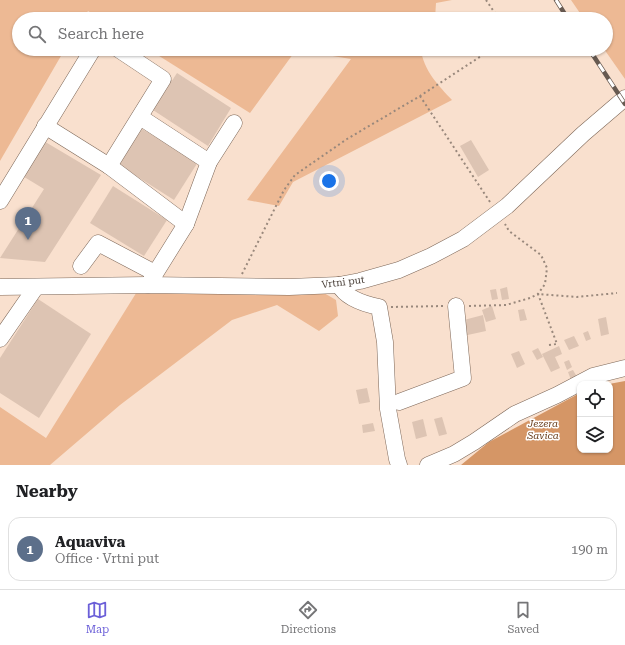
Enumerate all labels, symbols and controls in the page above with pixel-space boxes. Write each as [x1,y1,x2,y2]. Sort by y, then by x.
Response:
search box [12,12,613,56]
icon: search [26,23,48,45]
text: Search here [58,25,144,43]
your location [319,171,339,191]
pin: 1 [15,207,41,240]
street label: Vrtni put [321,274,365,290]
map controls [577,381,613,453]
button: locate [577,381,613,417]
button: layers [577,417,613,453]
park label: Jezera Savica [526,418,559,441]
text: Nearby [16,481,78,501]
text: Aquaviva [55,533,125,551]
text: 1 [26,542,34,557]
text: 190 m [571,542,608,557]
text: Office · Vrtni put [55,551,159,566]
tab: Map [86,599,109,636]
tab: Directions [281,599,336,636]
tab: Saved [507,599,539,636]

